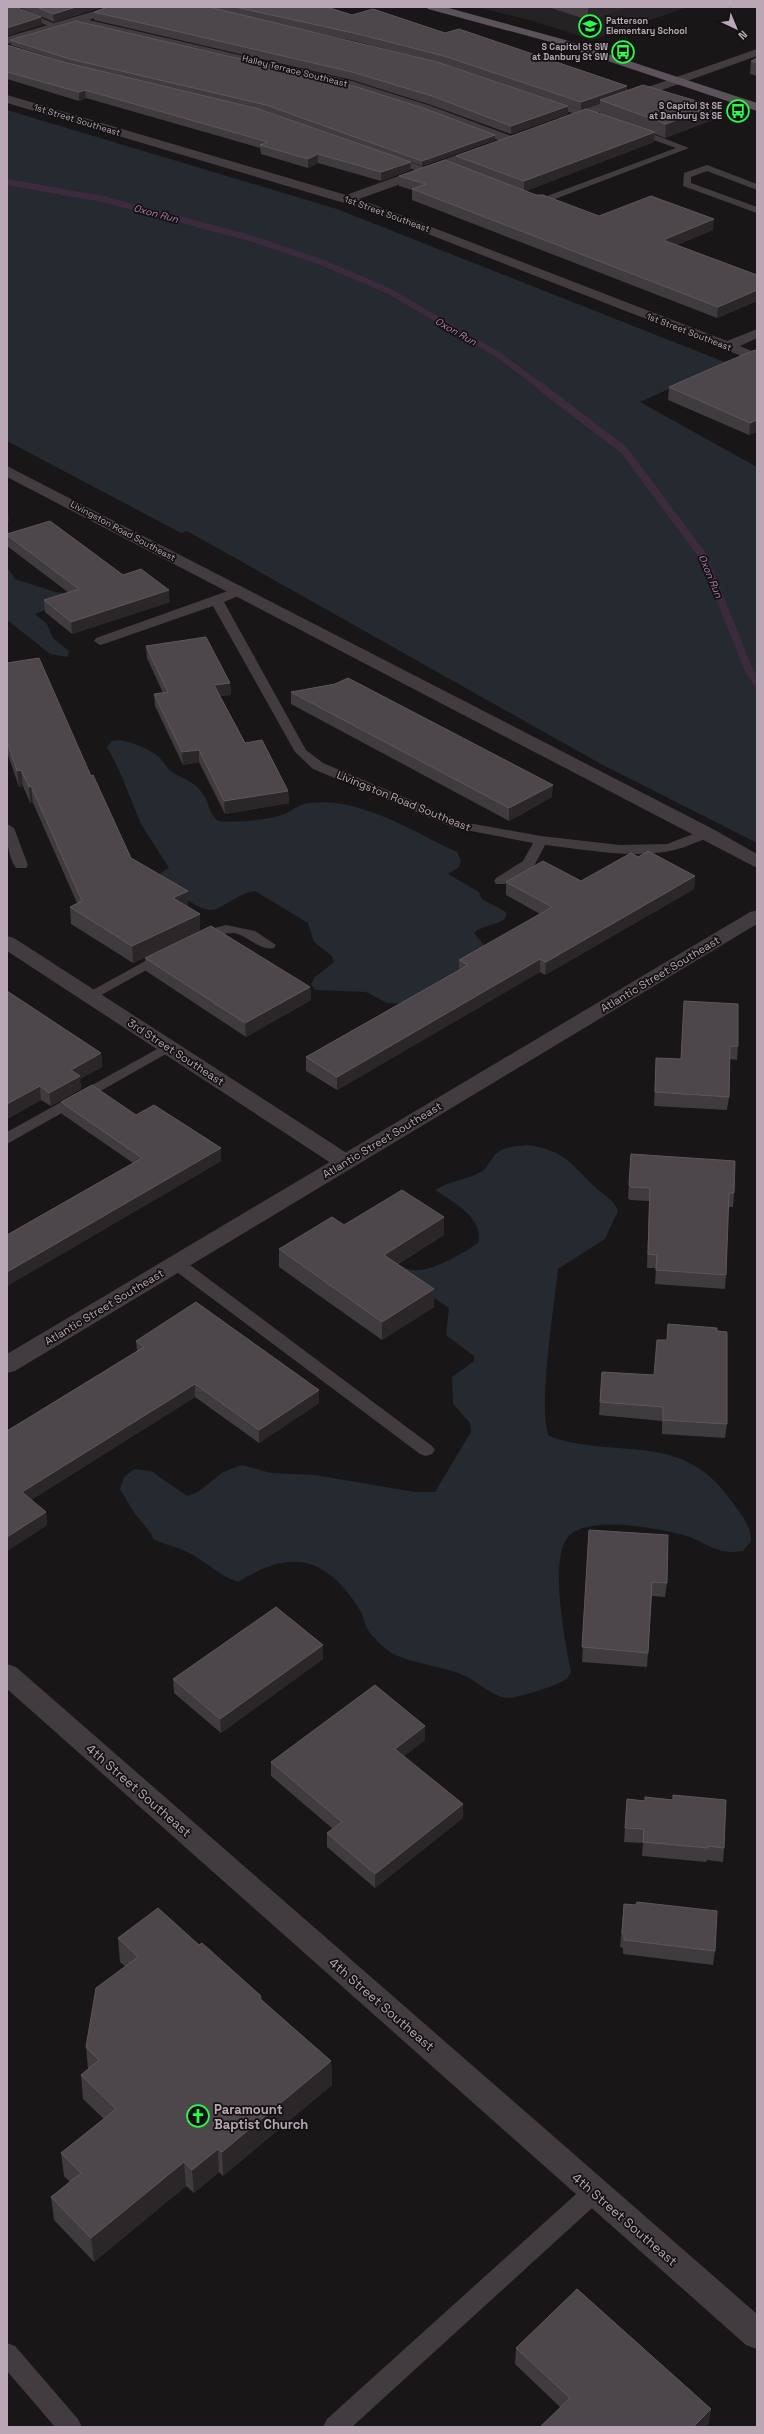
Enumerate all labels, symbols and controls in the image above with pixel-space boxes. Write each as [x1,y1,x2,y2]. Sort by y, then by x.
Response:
north arrow [716,8,756,48]
school or university icon: Patterson Elementary School [577,13,603,39]
place label: Patterson Elementary School [606,15,687,37]
text: N [735,28,750,43]
bus stop icon: S Capitol St SW at Danbury St SW [610,39,636,65]
place label: S Capitol St SW at Danbury St SW [532,41,608,63]
street label: Halley Terrace Southeast [241,52,349,90]
bus stop icon: S Capitol St SE at Danbury St SE [725,98,751,124]
place label: S Capitol St SE at Danbury St SE [649,100,722,122]
street label: 1st Street Southeast [32,101,122,139]
street label: 1st Street Southeast [343,193,431,235]
water label: Oxon Run [132,201,180,226]
street label: 1st Street Southeast [645,310,733,354]
water label: Oxon Run [433,314,480,349]
street label: Livingston Road Southeast [68,498,178,564]
water label: Oxon Run [696,553,726,601]
street label: Livingston Road Southeast [335,768,473,834]
street label: Atlantic Street Southeast [598,933,722,1015]
street label: 3rd Street Southeast [125,1015,227,1089]
street label: Atlantic Street Southeast [320,1099,444,1181]
street label: Atlantic Street Southeast [42,1266,166,1348]
street label: 4th Street Southeast [82,1740,195,1841]
street label: 4th Street Southeast [325,1954,438,2055]
place label: Paramount Baptist Church [214,2101,308,2133]
church icon: Paramount Baptist Church [185,2103,211,2129]
street label: 4th Street Southeast [568,2169,681,2270]

